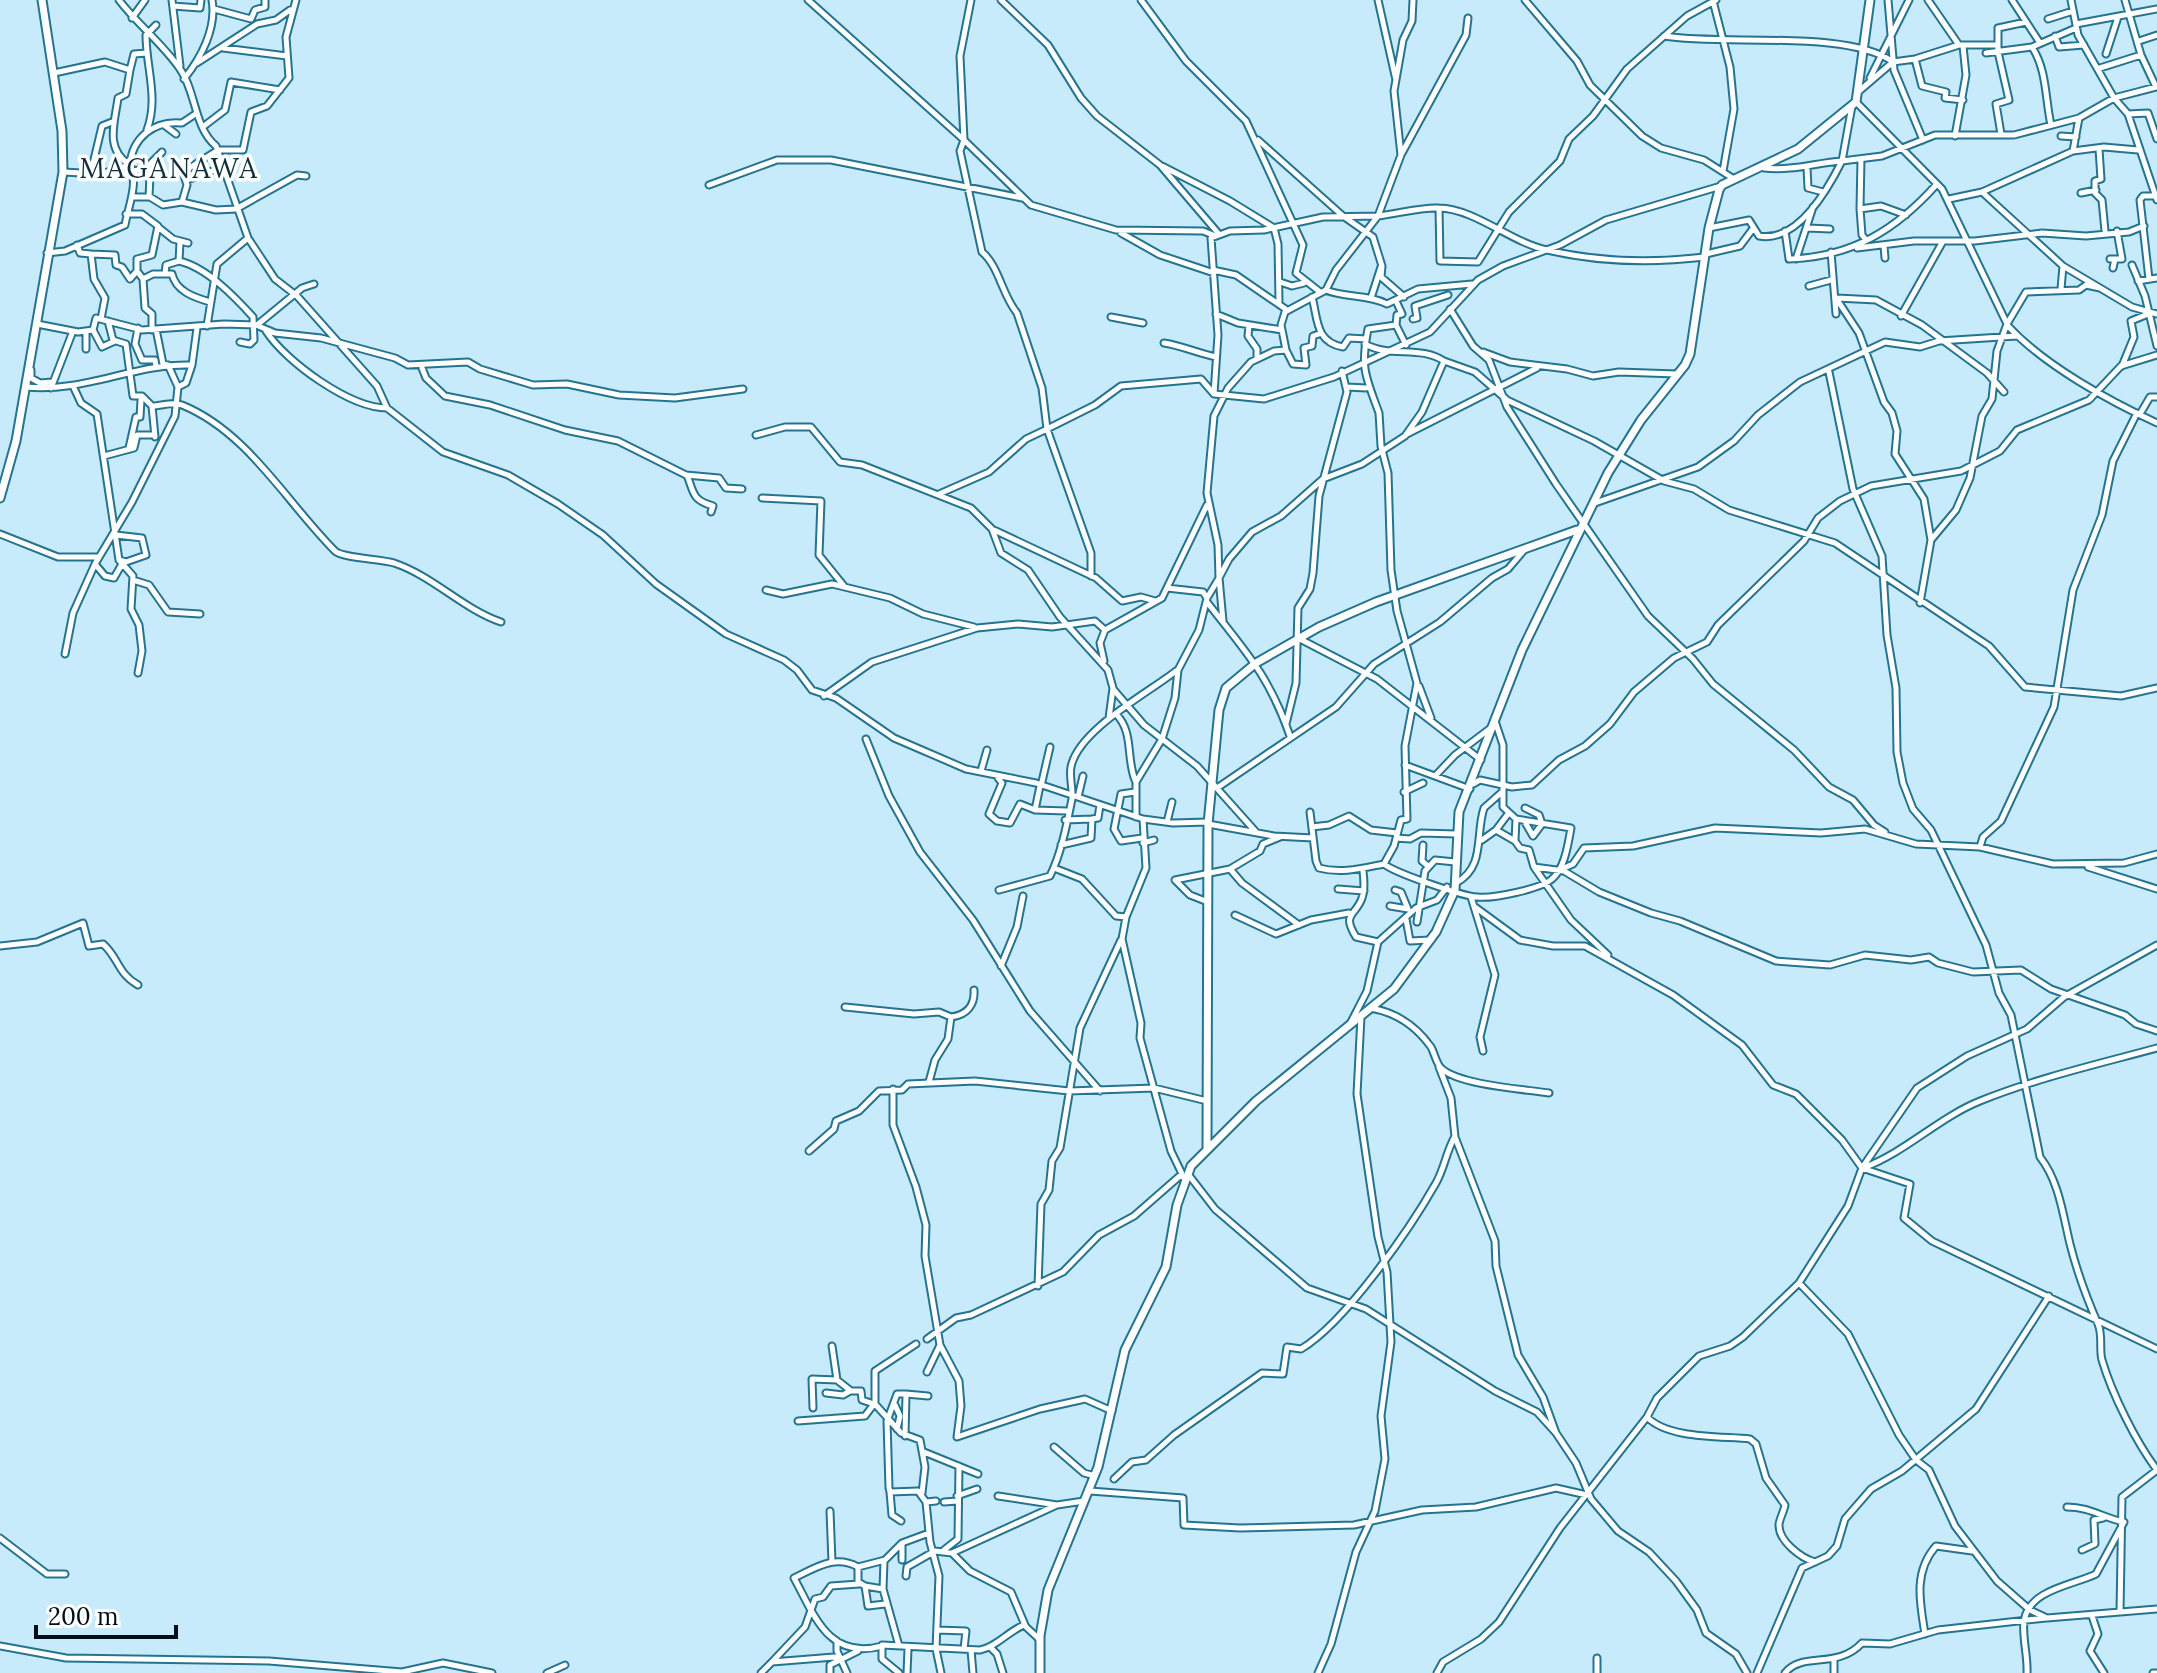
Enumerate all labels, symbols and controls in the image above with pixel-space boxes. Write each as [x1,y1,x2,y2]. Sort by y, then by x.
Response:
district label: MAGANAWA [79,150,259,186]
scale bar [36,1589,176,1639]
text: 200 m [48,1601,118,1632]

